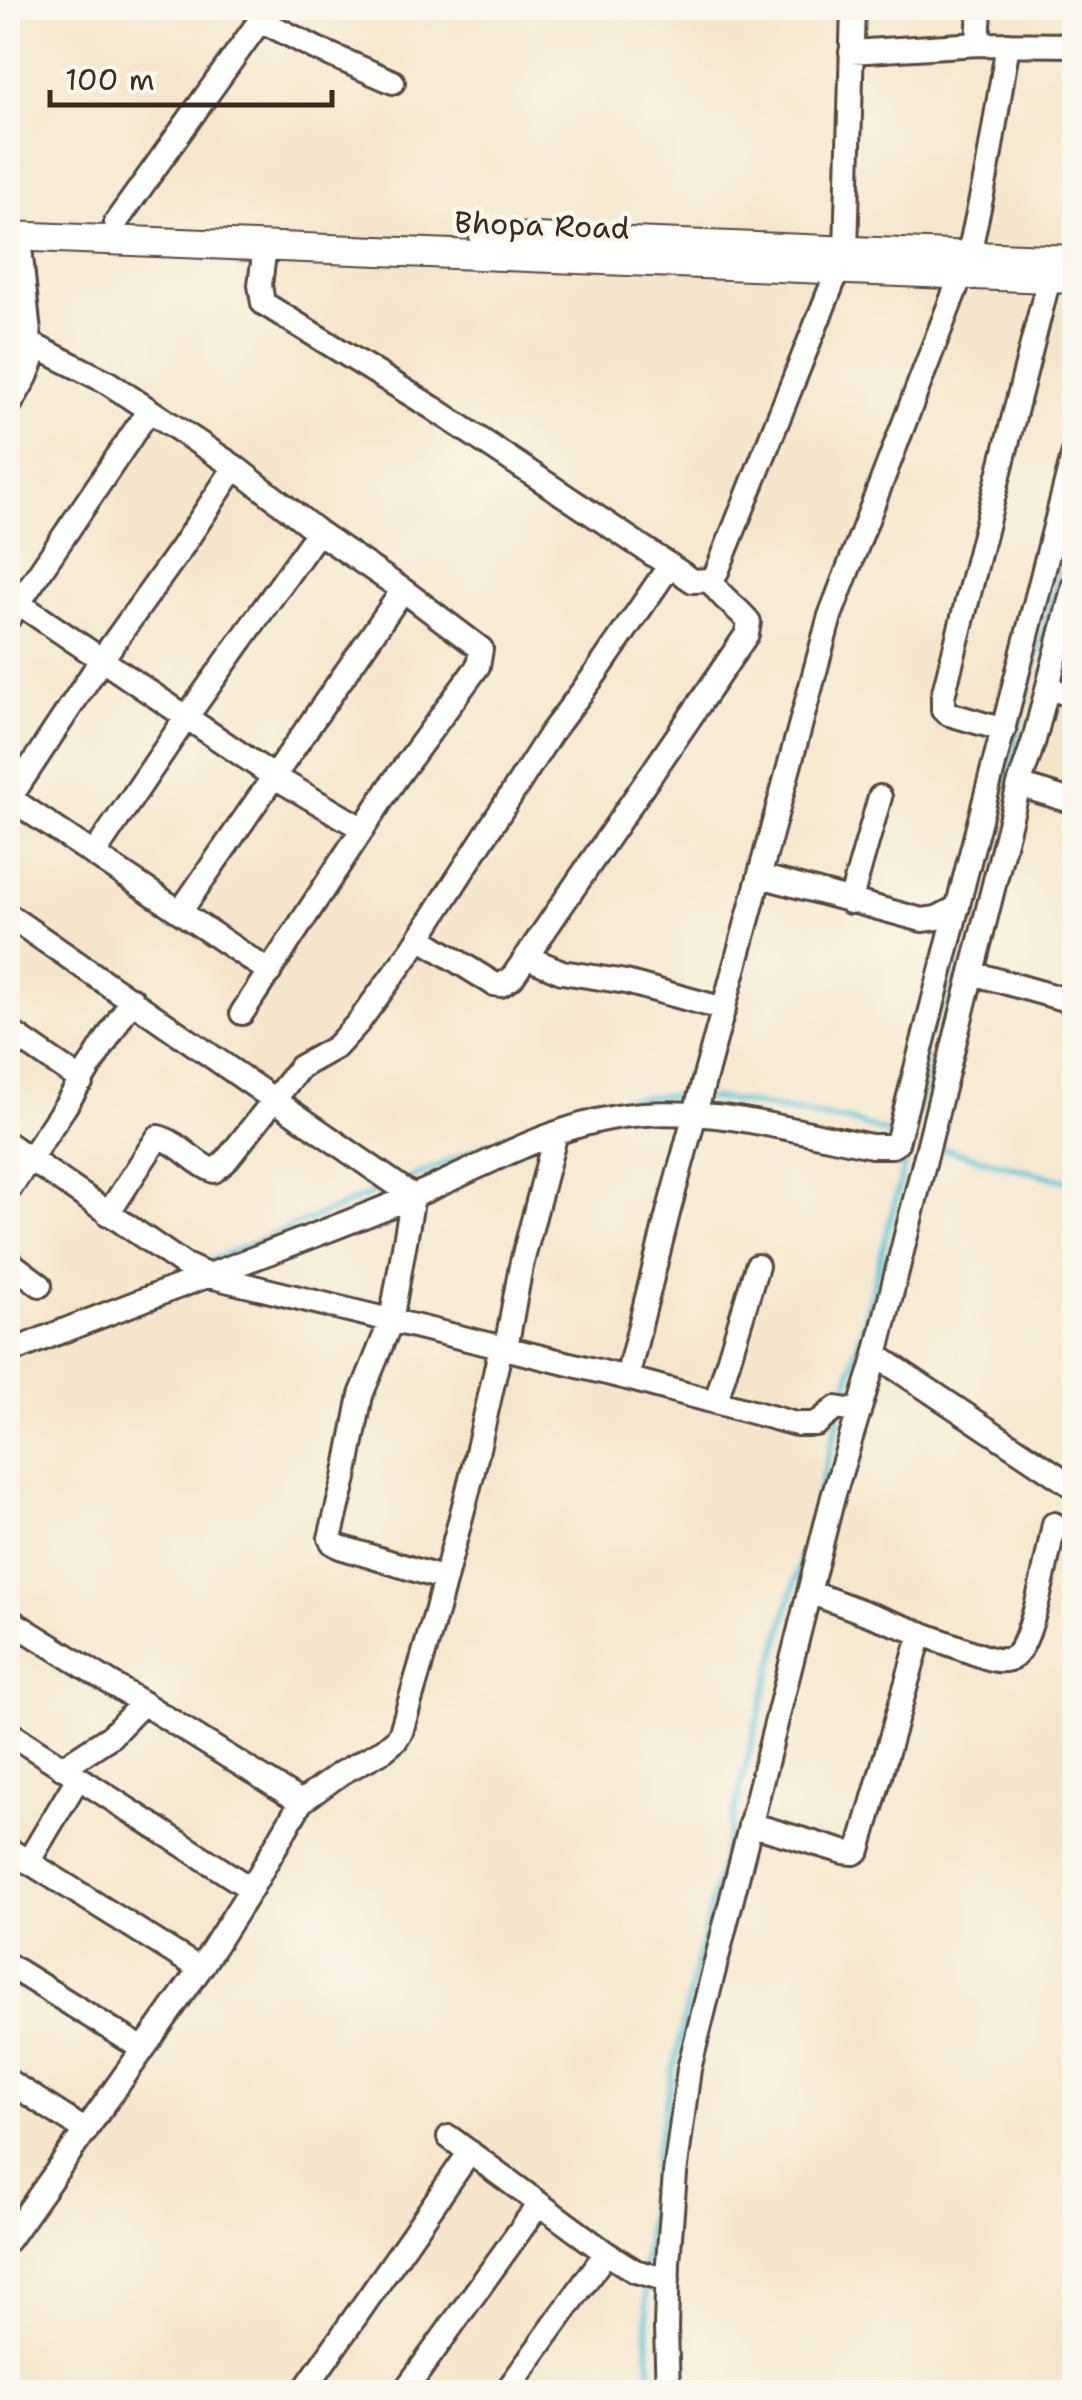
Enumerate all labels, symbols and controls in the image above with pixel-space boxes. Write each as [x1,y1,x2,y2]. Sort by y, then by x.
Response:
scale bar [50,45,332,107]
text: 100 m [65,59,155,100]
street label: Bhopa Road [454,201,630,249]

